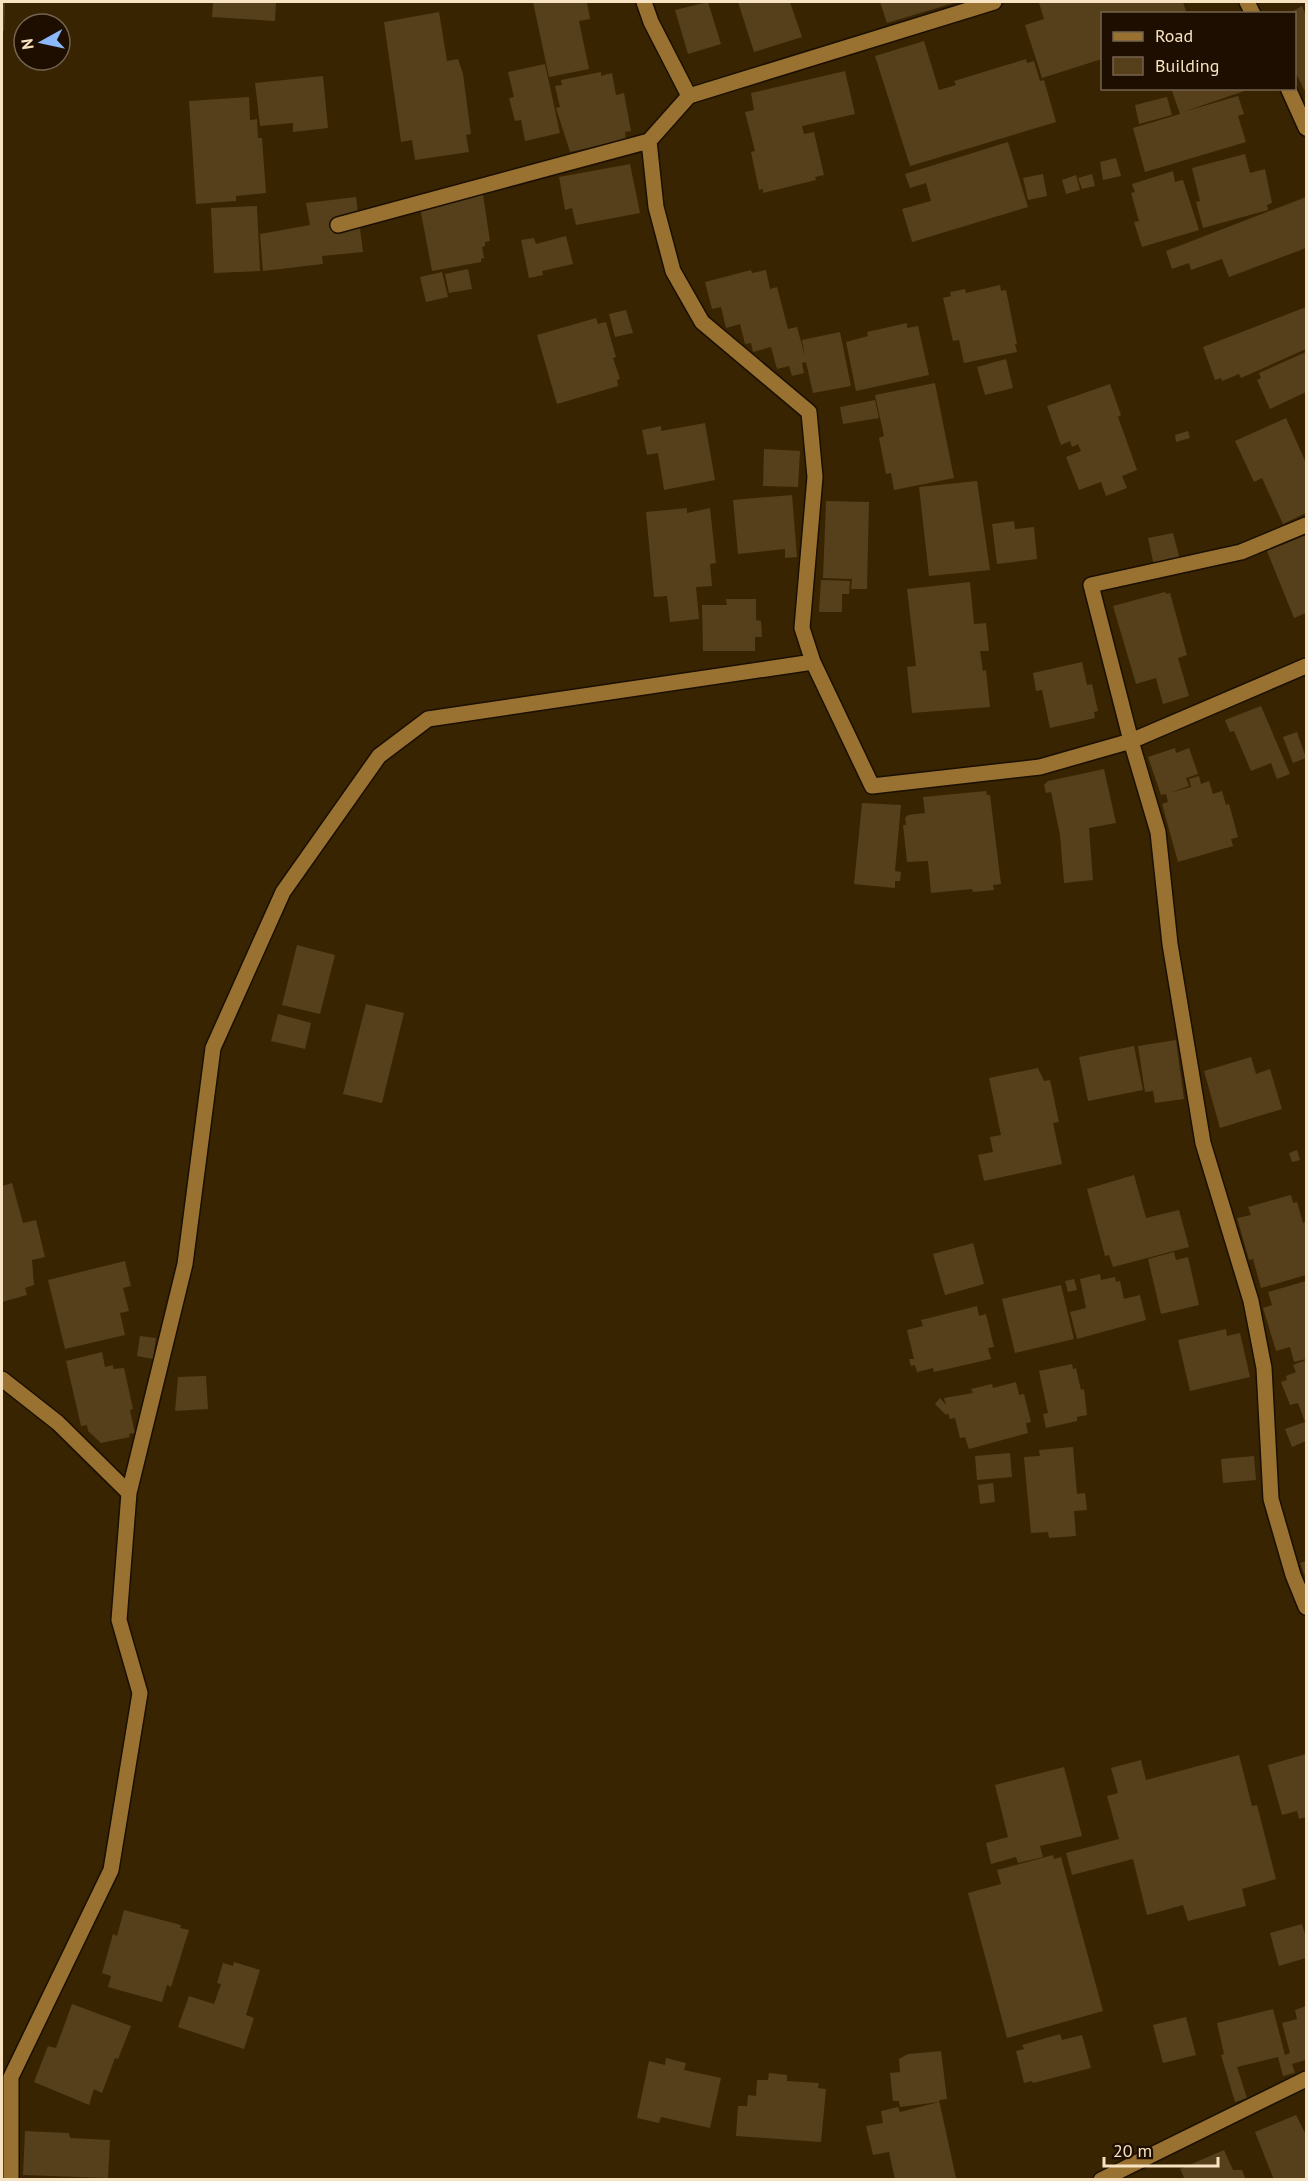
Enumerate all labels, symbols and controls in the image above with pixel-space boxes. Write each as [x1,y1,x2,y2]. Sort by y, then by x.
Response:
north arrow [12,12,72,72]
legend [1101,12,1296,90]
text: Road [1155,24,1193,47]
text: N [17,37,38,51]
text: Building [1155,54,1219,77]
scale bar [1104,2130,1218,2168]
text: 20 m [1113,2139,1152,2162]

